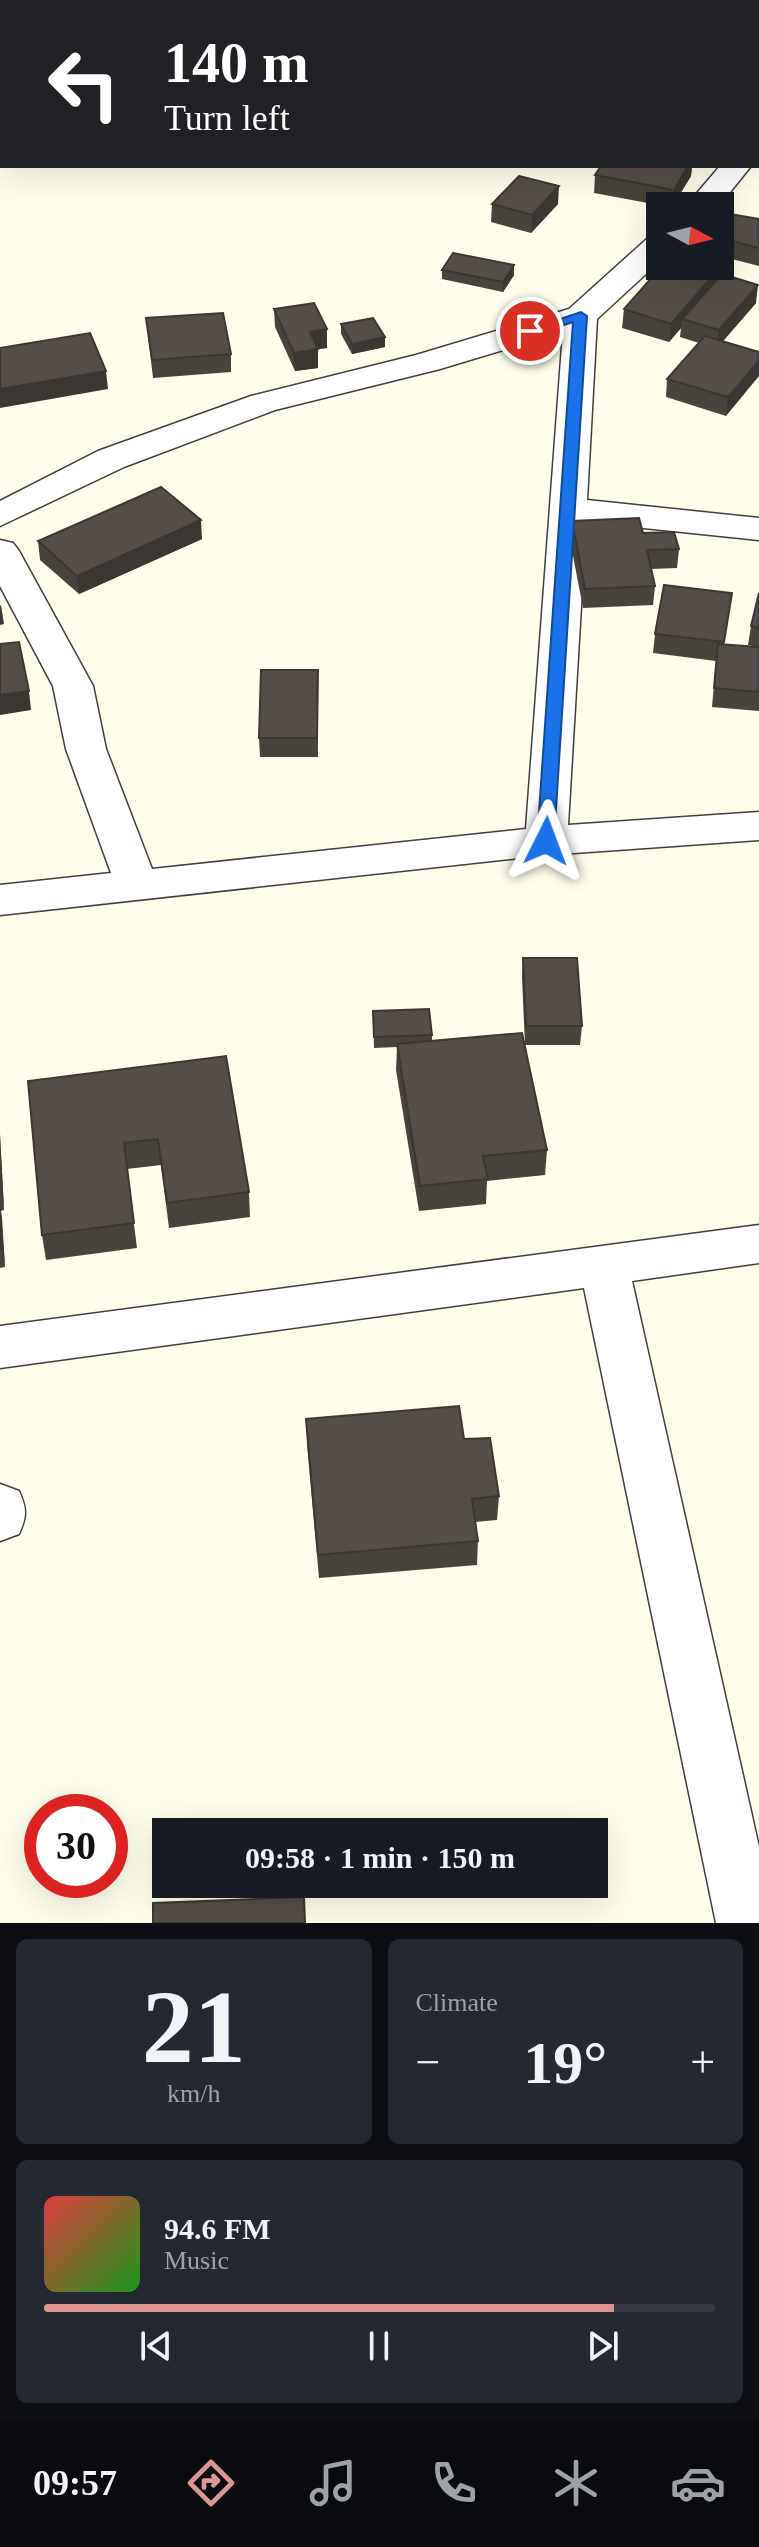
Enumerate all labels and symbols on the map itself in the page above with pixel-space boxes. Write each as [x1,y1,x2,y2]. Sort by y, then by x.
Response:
north arrow [646,192,734,280]
pin [496,297,564,365]
position arrow [504,799,588,883]
speed limit sign: 30 [24,1794,128,1898]

